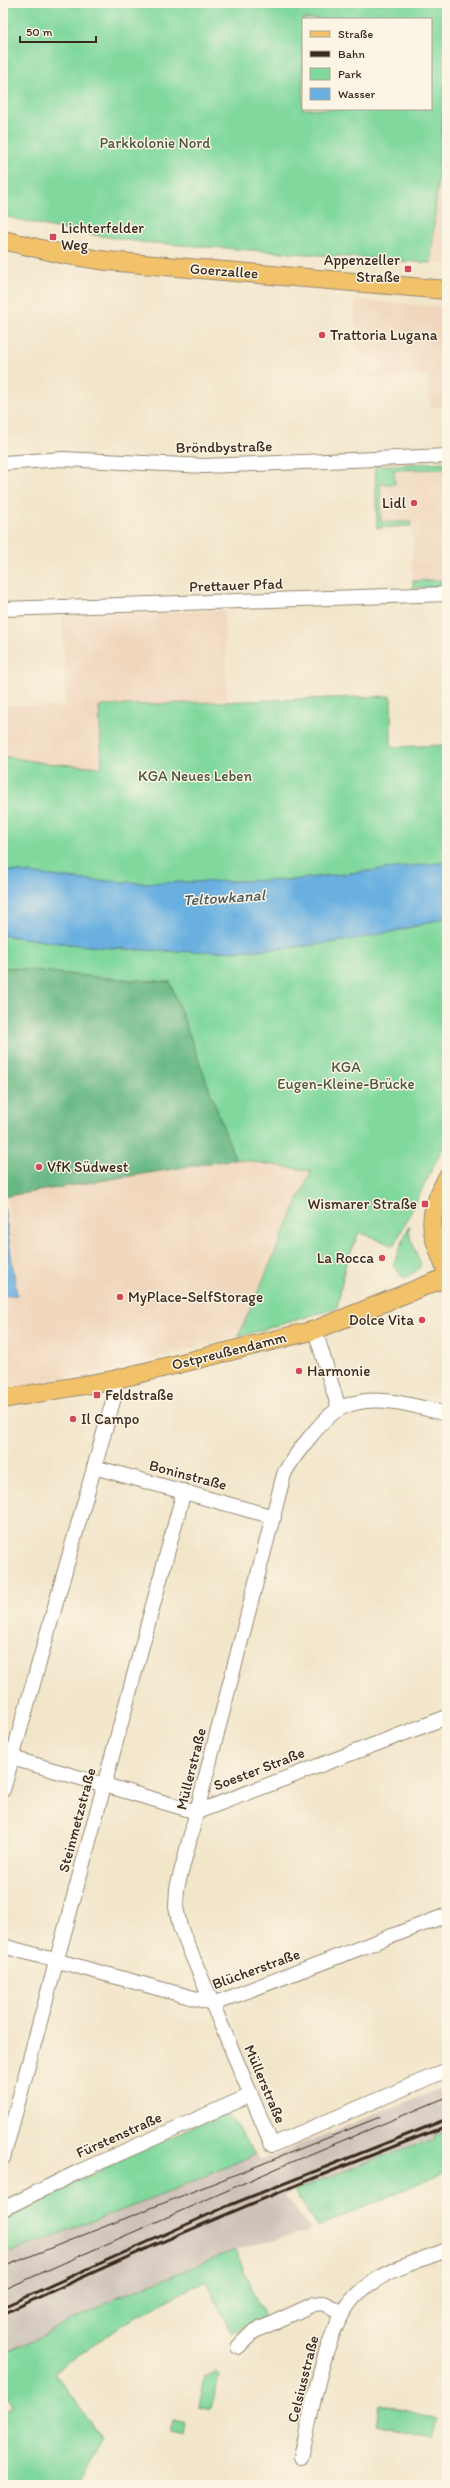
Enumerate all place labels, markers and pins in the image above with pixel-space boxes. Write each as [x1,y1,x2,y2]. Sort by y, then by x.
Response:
place label: Lichterfelder Weg [61,219,144,254]
marker: Lichterfelder Weg [48,232,58,242]
place label: Appenzeller Straße [324,251,400,286]
marker: Appenzeller Straße [403,264,413,274]
place label: Trattoria Lugana [330,326,438,344]
marker: Trattoria Lugana [317,330,327,340]
place label: Lidl [382,494,407,512]
marker: Lidl [409,498,419,508]
place label: VfK Südwest [47,1158,129,1176]
marker: VfK Südwest [34,1162,44,1172]
place label: Wismarer Straße [308,1195,417,1213]
marker: Wismarer Straße [420,1199,430,1209]
place label: La Rocca [317,1249,374,1267]
marker: La Rocca [377,1253,387,1263]
place label: MyPlace-SelfStorage [128,1288,263,1306]
marker: MyPlace-SelfStorage [115,1292,125,1302]
place label: Dolce Vita [349,1311,414,1329]
marker: Dolce Vita [417,1315,427,1325]
place label: Harmonie [307,1362,370,1380]
marker: Harmonie [294,1366,304,1376]
place label: Feldstraße [105,1386,174,1404]
marker: Feldstraße [92,1390,102,1400]
place label: Il Campo [81,1410,139,1428]
marker: Il Campo [68,1414,78,1424]

